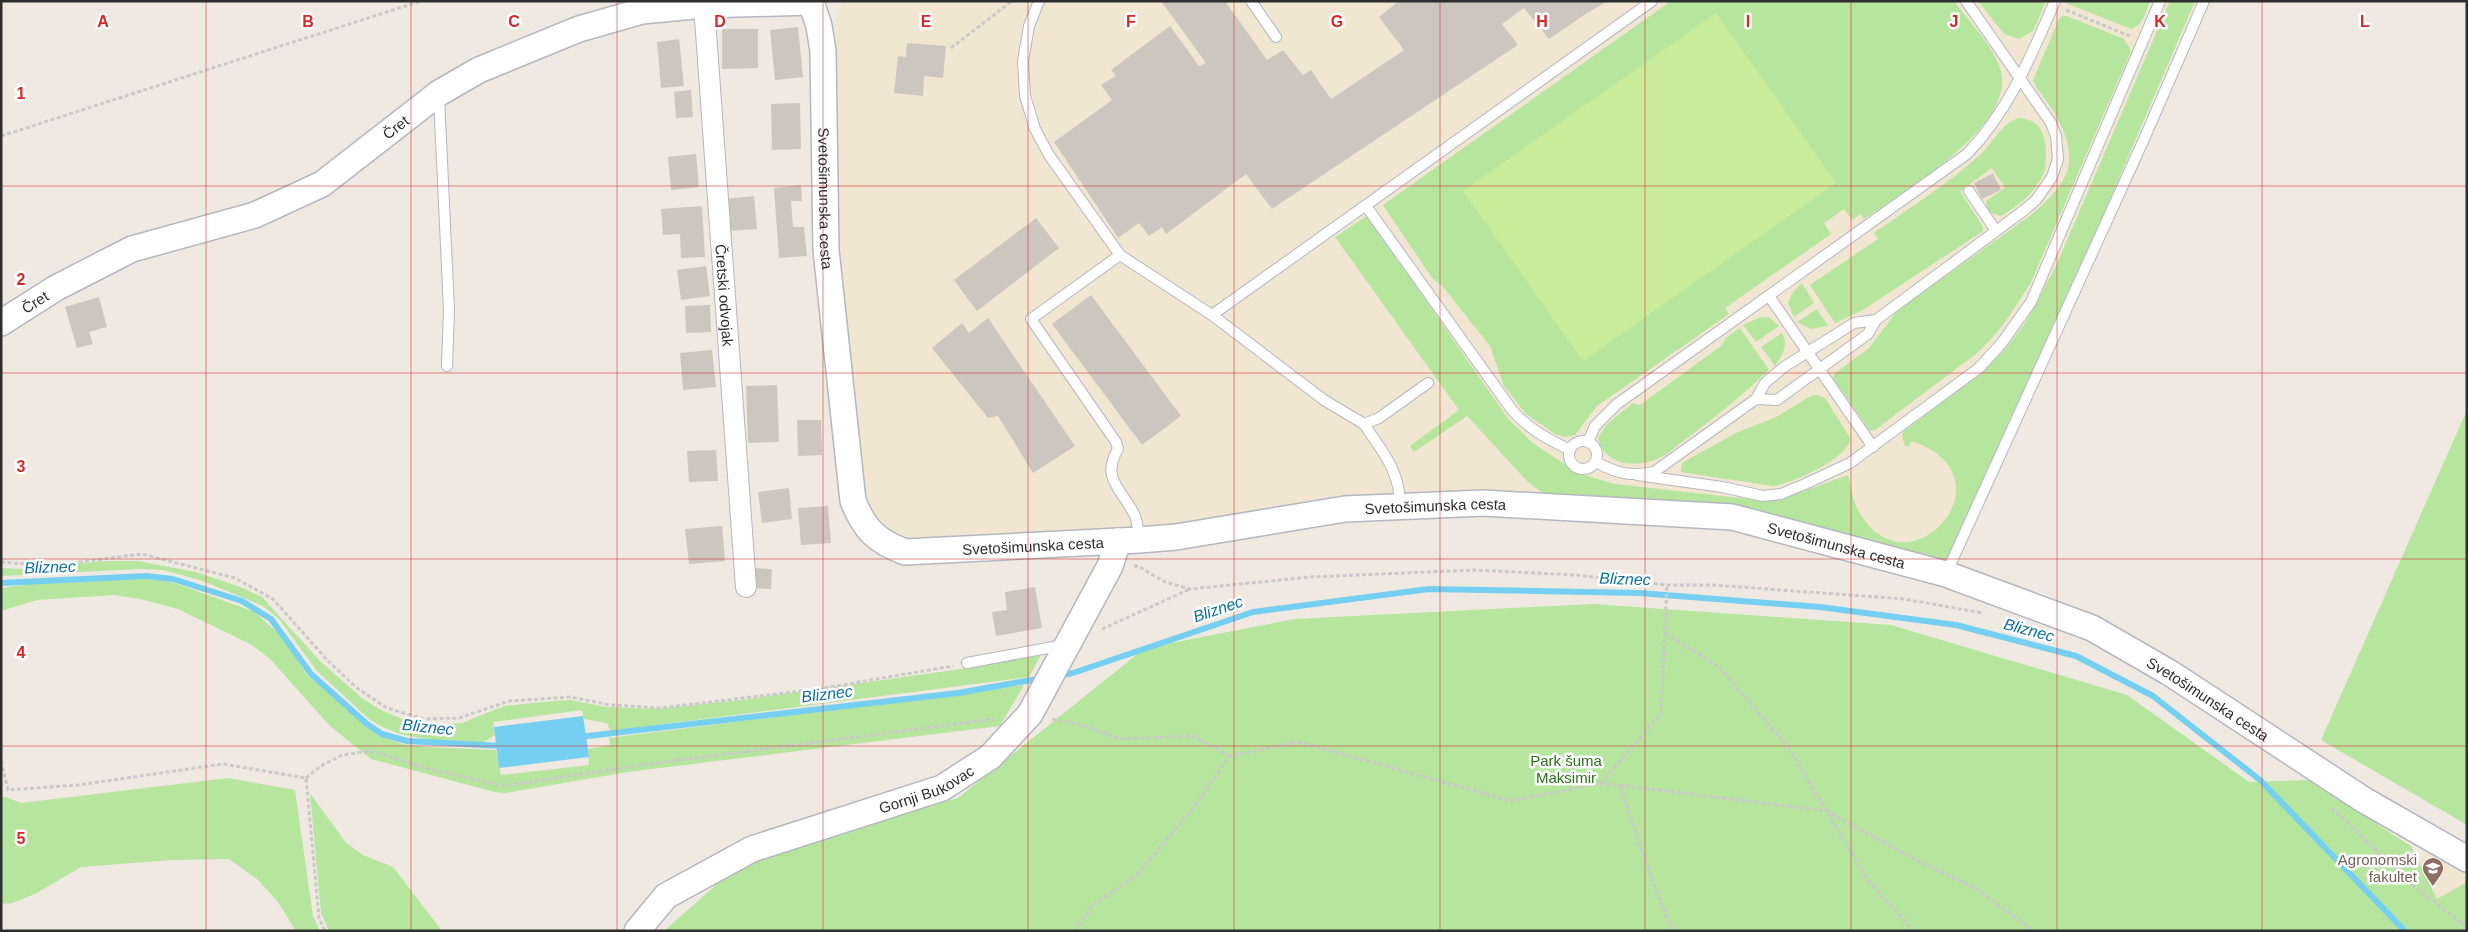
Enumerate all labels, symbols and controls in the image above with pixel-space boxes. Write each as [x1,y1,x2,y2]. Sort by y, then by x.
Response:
text: A [97,13,109,30]
text: B [302,13,314,30]
text: C [508,13,520,30]
text: D [714,13,726,30]
text: E [921,13,932,30]
text: F [1126,13,1136,30]
text: G [1331,13,1343,30]
text: H [1536,13,1548,30]
text: I [1746,13,1750,30]
text: J [1950,13,1958,30]
text: K [2154,13,2166,30]
text: L [2360,13,2370,30]
text: 1 [17,85,26,102]
street label: Čret [379,111,412,142]
street label: Svetošimunska cesta [816,127,837,271]
street label: Čretski odvojak [713,243,737,348]
text: 2 [17,271,26,288]
street label: Čret [18,286,52,316]
text: 3 [17,458,26,475]
street label: Svetošimunska cesta [1364,494,1507,517]
street label: Svetošimunska cesta [1766,518,1908,571]
street label: Svetošimunska cesta [962,533,1105,558]
water label: Bliznec [24,558,76,576]
water label: Bliznec [1599,570,1651,588]
water label: Bliznec [1191,593,1245,625]
water label: Bliznec [2002,615,2056,645]
text: 4 [17,644,26,661]
street label: Svetošimunska cesta [2144,653,2273,744]
water label: Bliznec [800,682,854,706]
water label: Bliznec [401,716,455,738]
park label: Park šuma Maksimir [1530,752,1602,786]
street label: Gornji Bukovac [877,761,977,816]
text: 5 [17,830,26,847]
place label: Agronomski fakultet [2338,851,2418,885]
school or university icon: Agronomski fakultet [2421,856,2445,887]

